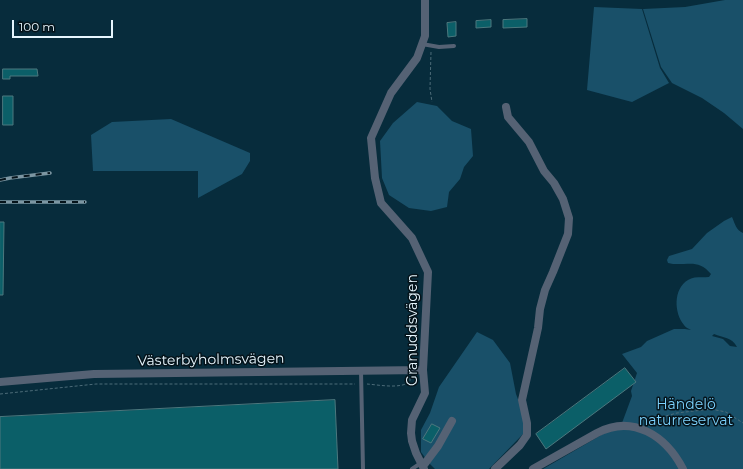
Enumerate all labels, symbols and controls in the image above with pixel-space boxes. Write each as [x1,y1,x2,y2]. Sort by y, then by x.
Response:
scale bar [14,12,115,38]
text: 100 m [19,19,55,34]
street label: Granuddsvägen [405,274,421,386]
street label: Västerbyholmsvägen [137,350,285,370]
park label: Händelö naturreservat [639,397,733,430]

